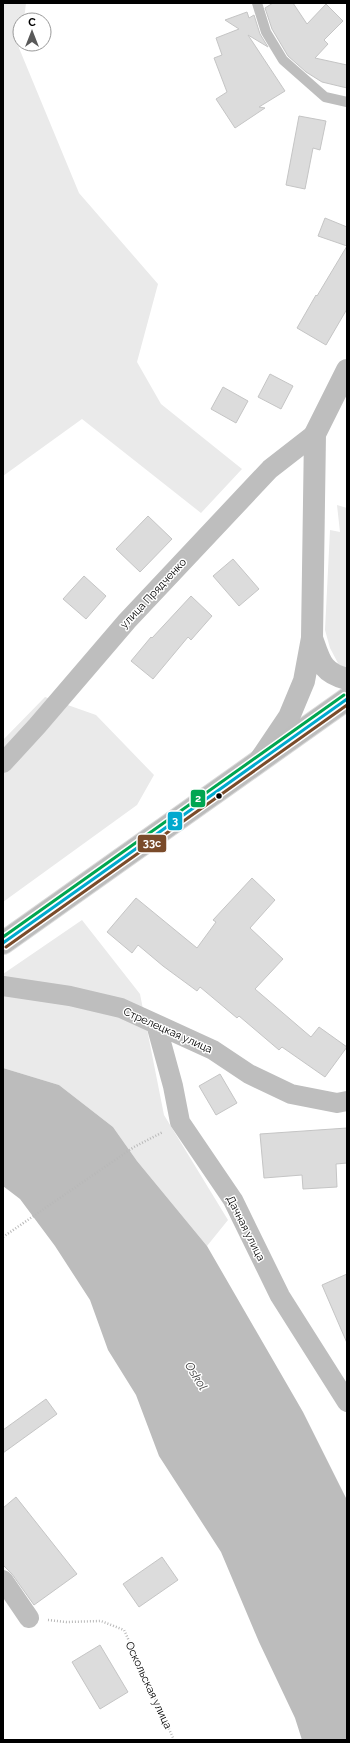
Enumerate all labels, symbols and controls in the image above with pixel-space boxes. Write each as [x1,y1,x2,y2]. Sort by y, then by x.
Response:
north arrow [12,12,52,52]
text: С [28,16,36,29]
street label: улица Прядченко [118,555,190,631]
line badge: 2 [190,789,206,808]
unlabelled marker [214,791,224,801]
text: 2 [195,792,201,805]
line badge: 3 [167,811,183,831]
text: 3 [172,815,178,828]
line badge: 33с [137,834,167,853]
text: 33с [143,837,161,850]
street label: Стрелецкая улица [121,1005,214,1056]
street label: Дачная улица [224,1193,268,1263]
water label: Oskol [182,1359,210,1393]
street label: Оскольская улица [123,1639,175,1731]

